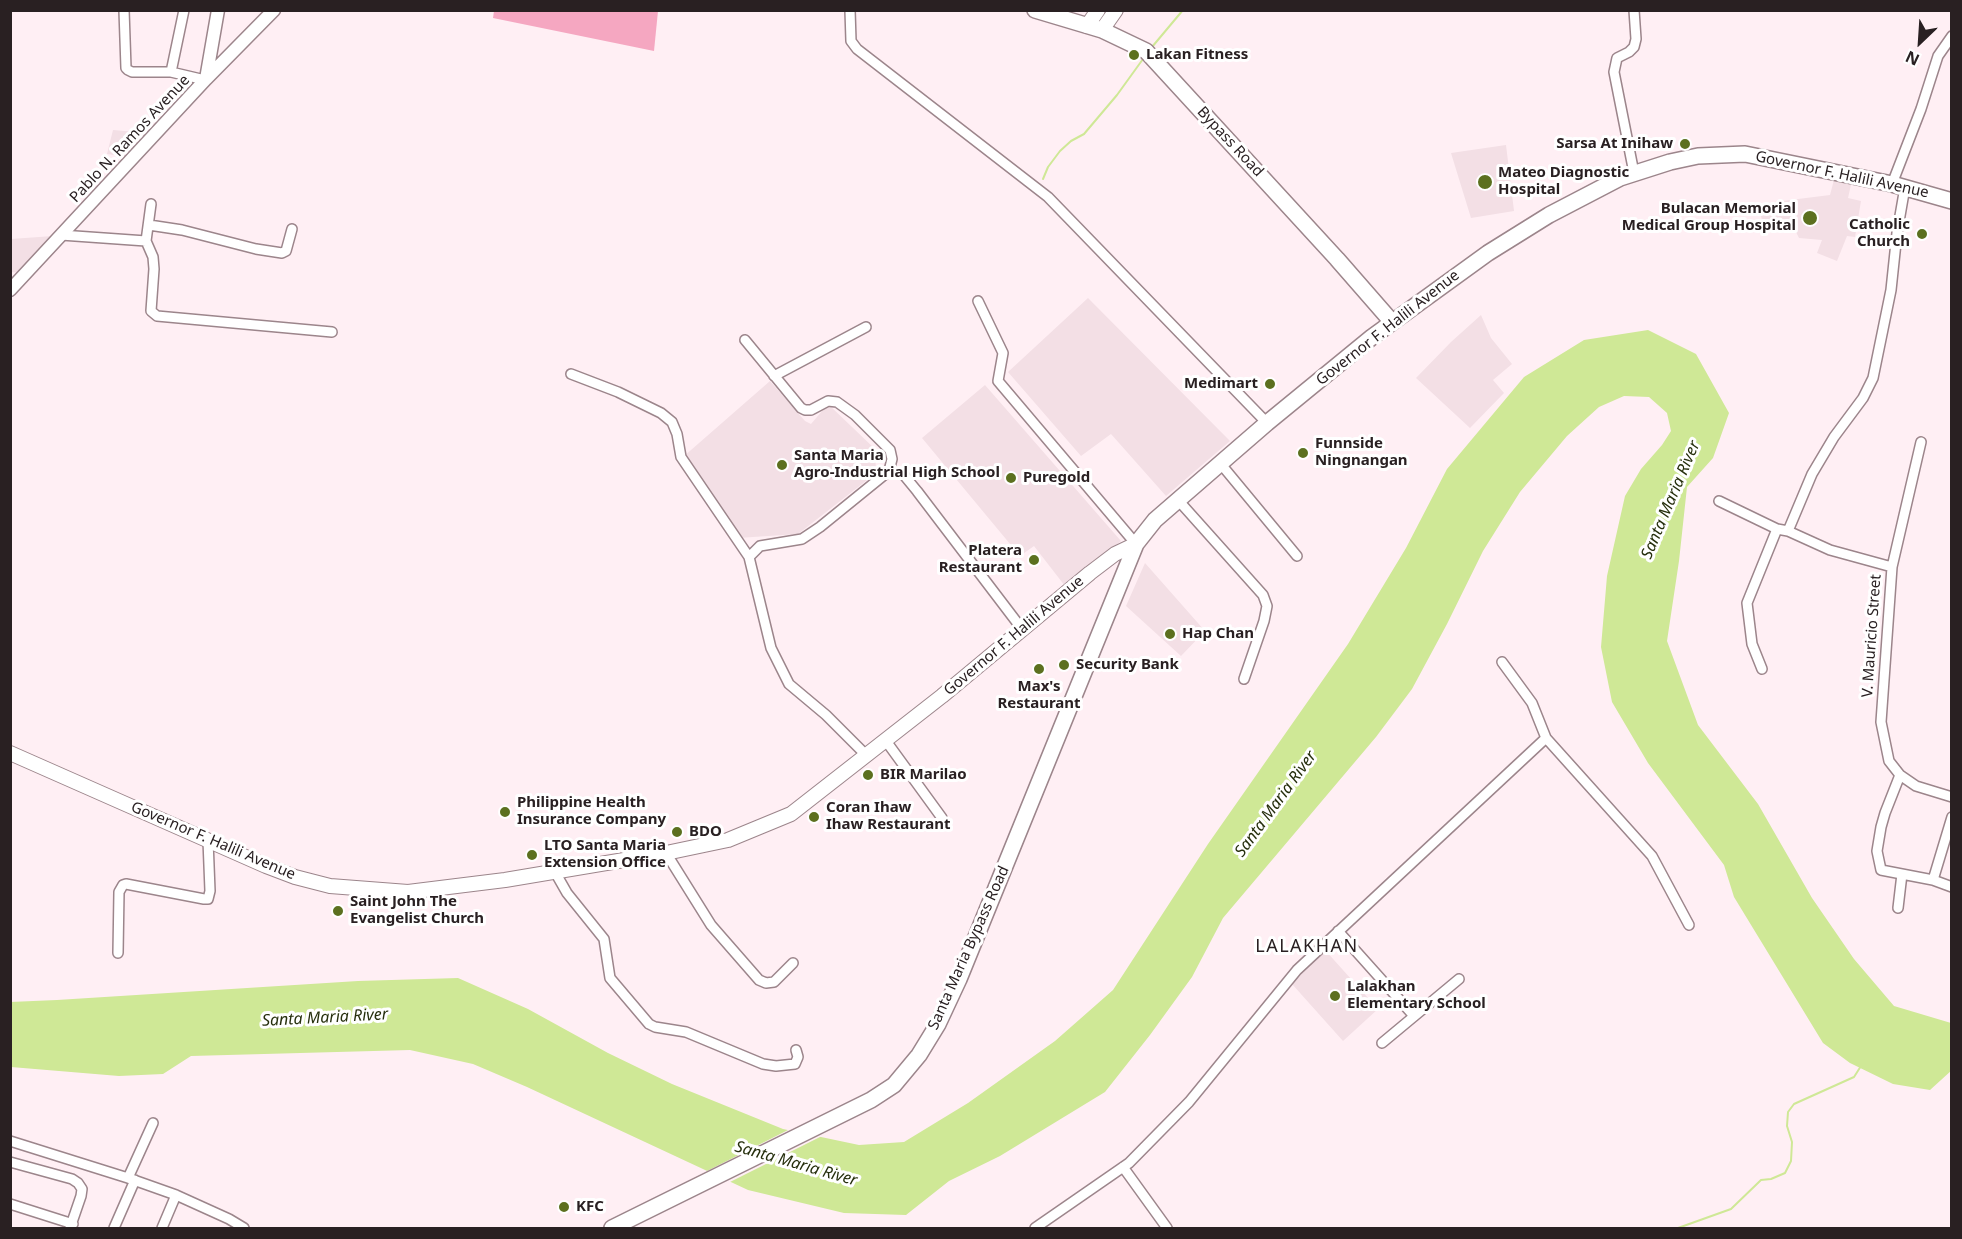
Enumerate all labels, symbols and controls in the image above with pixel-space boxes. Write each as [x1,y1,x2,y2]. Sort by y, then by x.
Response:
north arrow [1890,12,1950,72]
place label: Lakan Fitness [1146,46,1248,64]
text: N [1902,46,1923,71]
marker: Lakan Fitness [1127,48,1141,62]
street label: Pablo N. Ramos Avenue [66,72,194,206]
street label: Bypass Road [1193,103,1267,181]
place label: Sarsa At Inihaw [1556,135,1673,153]
marker: Sarsa At Inihaw [1678,137,1692,151]
street label: Governor F. Halili Avenue [1754,148,1930,202]
place label: Mateo Diagnostic Hospital [1498,164,1629,199]
marker: Mateo Diagnostic Hospital [1476,173,1494,191]
place label: Bulacan Memorial Medical Group Hospital [1622,200,1796,235]
marker: Bulacan Memorial Medical Group Hospital [1801,209,1819,227]
place label: Catholic Church [1849,216,1910,251]
marker: Catholic Church [1915,227,1929,241]
street label: Governor F. Halili Avenue [1313,266,1463,390]
place label: Medimart [1184,375,1258,393]
marker: Medimart [1263,377,1277,391]
place label: Funnside Ningnangan [1315,435,1408,470]
water label: Santa Maria River [1637,438,1705,562]
marker: Funnside Ningnangan [1296,446,1310,460]
place label: Santa Maria Agro-Industrial High School [794,447,1000,482]
marker: Santa Maria Agro-Industrial High School [775,458,789,472]
place label: Puregold [1023,469,1090,487]
marker: Puregold [1004,471,1018,485]
place label: Platera Restaurant [939,542,1022,577]
marker: Platera Restaurant [1027,553,1041,567]
street label: Governor F. Halili Avenue [941,572,1087,700]
street label: V. Mauricio Street [1859,574,1885,698]
place label: Hap Chan [1182,625,1254,643]
marker: Hap Chan [1163,627,1177,641]
place label: Security Bank [1076,656,1179,674]
marker: Security Bank [1057,658,1071,672]
marker: Max's Restaurant [1032,662,1046,676]
place label: Max's Restaurant [997,678,1081,713]
water label: Santa Maria River [1231,747,1321,861]
place label: BIR Marilao [880,766,967,784]
marker: BIR Marilao [861,768,875,782]
place label: Philippine Health Insurance Company [517,794,666,829]
street label: Governor F. Halili Avenue [128,798,298,884]
place label: Coran Ihaw Ihaw Restaurant [826,799,951,834]
marker: Philippine Health Insurance Company [498,805,512,819]
marker: Coran Ihaw Ihaw Restaurant [807,810,821,824]
place label: BDO [689,823,722,841]
marker: BDO [670,825,684,839]
place label: LTO Santa Maria Extension Office [544,837,666,872]
marker: LTO Santa Maria Extension Office [525,848,539,862]
street label: Santa Maria Bypass Road [925,863,1013,1033]
place label: Saint John The Evangelist Church [350,893,484,928]
marker: Saint John The Evangelist Church [331,904,345,918]
district label: LALAKHAN [1255,936,1359,958]
place label: Lalakhan Elementary School [1347,978,1486,1013]
marker: Lalakhan Elementary School [1328,989,1342,1003]
water label: Santa Maria River [261,1005,389,1031]
water label: Santa Maria River [733,1137,859,1191]
place label: KFC [576,1198,604,1216]
marker: KFC [557,1200,571,1214]

